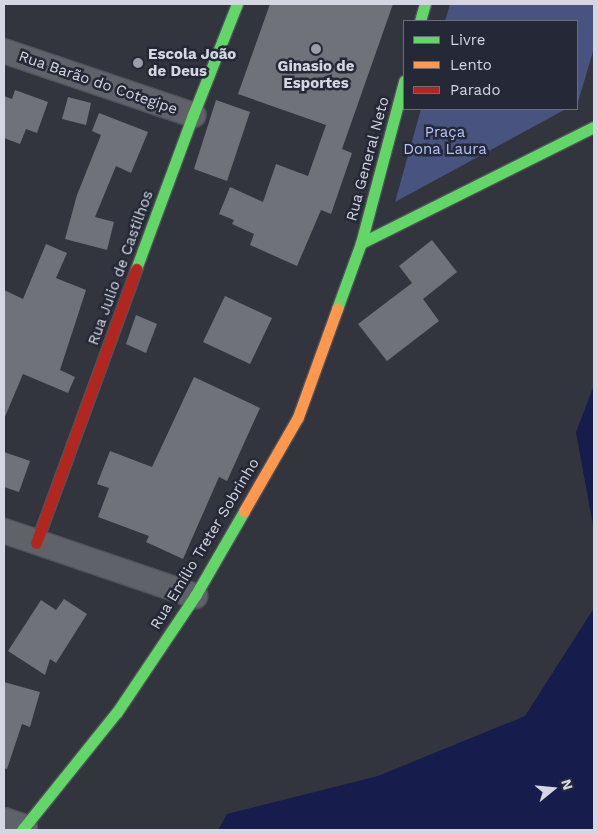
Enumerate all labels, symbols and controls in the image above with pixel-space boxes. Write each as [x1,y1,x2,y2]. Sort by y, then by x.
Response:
legend [403,20,578,110]
text: Livre [450,31,485,49]
marker: Ginasio de Esportes [310,43,322,55]
place label: Escola João de Deus [148,45,237,80]
street label: Rua Barão do Cotegipe [16,47,180,119]
text: Lento [450,56,492,74]
marker: Escola João de Deus [132,57,144,69]
place label: Ginasio de Esportes [278,57,354,92]
text: Parado [450,81,500,99]
street label: Rua General Neto [343,94,393,224]
park label: Praça Dona Laura [403,123,487,158]
street label: Rua Julio de Castilhos [85,188,157,348]
street label: Rua Emílio Treter Sobrinho [146,455,264,633]
north arrow [528,764,578,814]
text: N [558,777,577,792]

